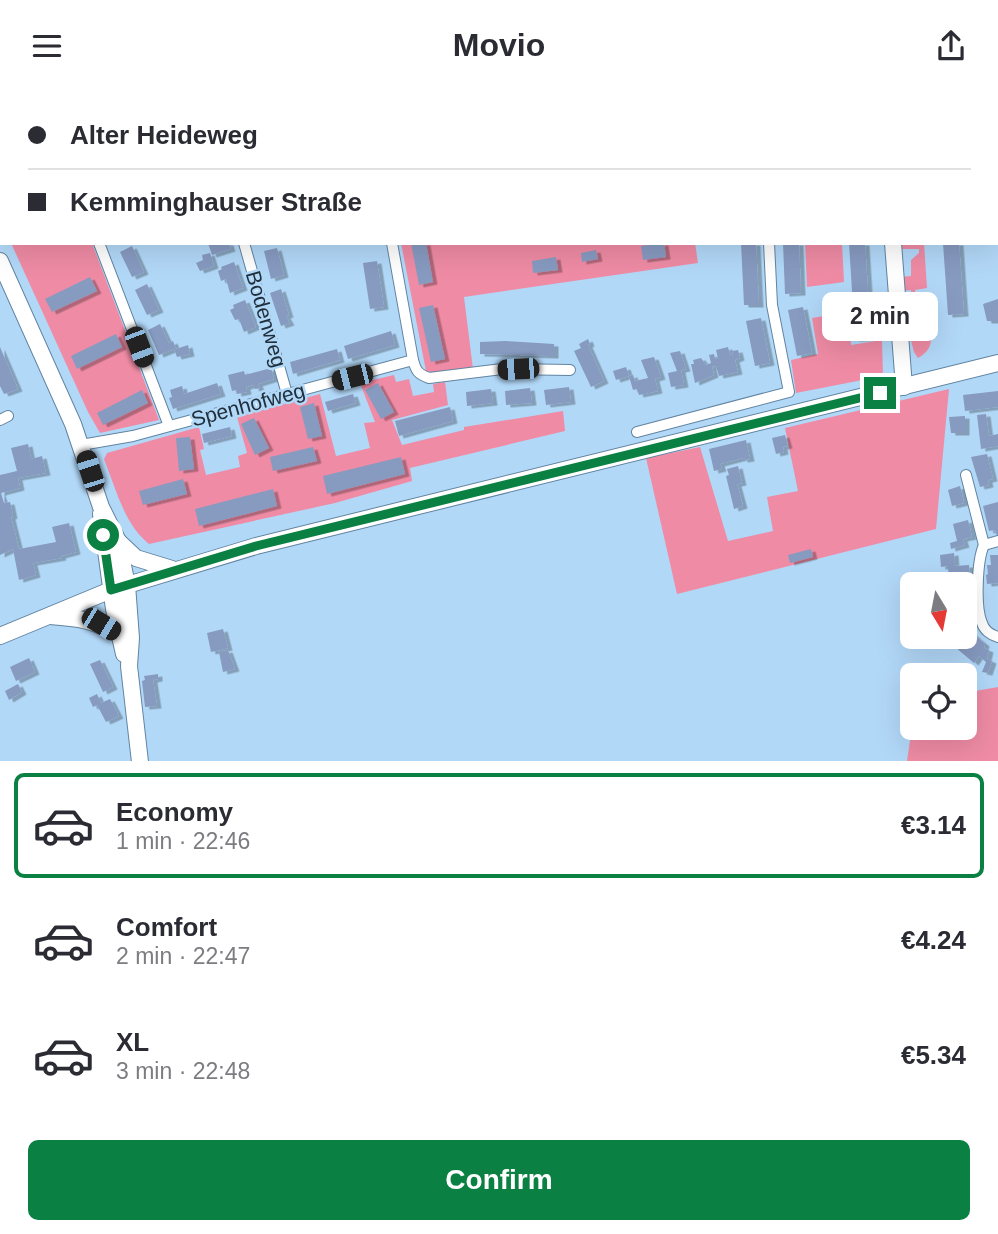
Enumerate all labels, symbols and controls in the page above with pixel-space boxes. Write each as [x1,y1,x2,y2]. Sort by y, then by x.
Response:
icon: menu [28,27,66,65]
text: Movio [453,27,545,63]
icon: share [932,27,970,65]
text: Alter Heideweg [70,120,258,150]
text: Kemminghauser Straße [70,187,362,217]
street label: Bodenweg [242,268,291,370]
callout: 2 min [822,292,938,341]
text: 2 min [850,303,910,329]
car [122,324,157,370]
car [497,357,540,381]
car [330,362,375,392]
route end [864,377,896,409]
street label: Spenhofweg [189,378,307,431]
car [74,448,107,494]
route start [87,519,119,551]
north arrow [900,572,976,649]
map controls [900,572,977,740]
car [78,604,125,644]
button: locate [900,663,977,740]
icon: car [32,794,95,857]
text: Economy [116,797,233,827]
text: €3.14 [901,810,966,840]
text: 1 min · 22:46 [116,828,250,854]
icon: car [32,909,95,972]
text: Comfort [116,912,217,942]
text: €4.24 [901,925,966,955]
text: 2 min · 22:47 [116,943,250,969]
icon: car [32,1024,95,1087]
text: XL [116,1027,149,1057]
text: €5.34 [901,1040,966,1070]
text: 3 min · 22:48 [116,1058,250,1084]
button: Confirm [28,1140,970,1220]

